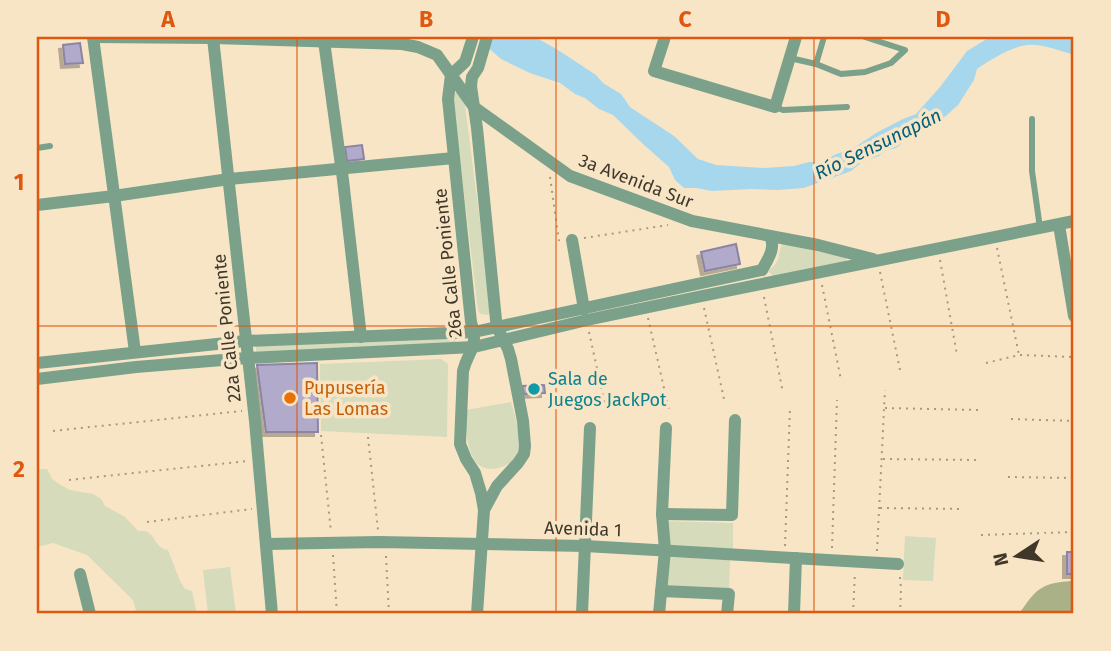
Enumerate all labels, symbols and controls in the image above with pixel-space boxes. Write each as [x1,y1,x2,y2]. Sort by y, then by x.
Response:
text: A [160,5,175,33]
text: B [419,5,433,33]
text: C [678,5,692,33]
text: D [936,5,951,33]
water label: Río Sensunapán [811,103,945,185]
street label: 3a Avenida Sur [576,149,696,213]
text: 1 [14,168,24,196]
street label: 26a Calle Poniente [429,187,467,339]
street label: 22a Calle Poniente [208,253,246,403]
place label: Sala de Juegos JackPot [548,368,667,411]
place label: Pupusería Las Lomas [304,377,388,420]
marker: Sala de Juegos JackPot [526,381,542,397]
marker: Pupusería Las Lomas [282,390,298,406]
text: 2 [13,455,25,483]
street label: Avenida 1 [544,517,622,541]
north arrow [982,522,1052,592]
text: N [988,551,1013,568]

